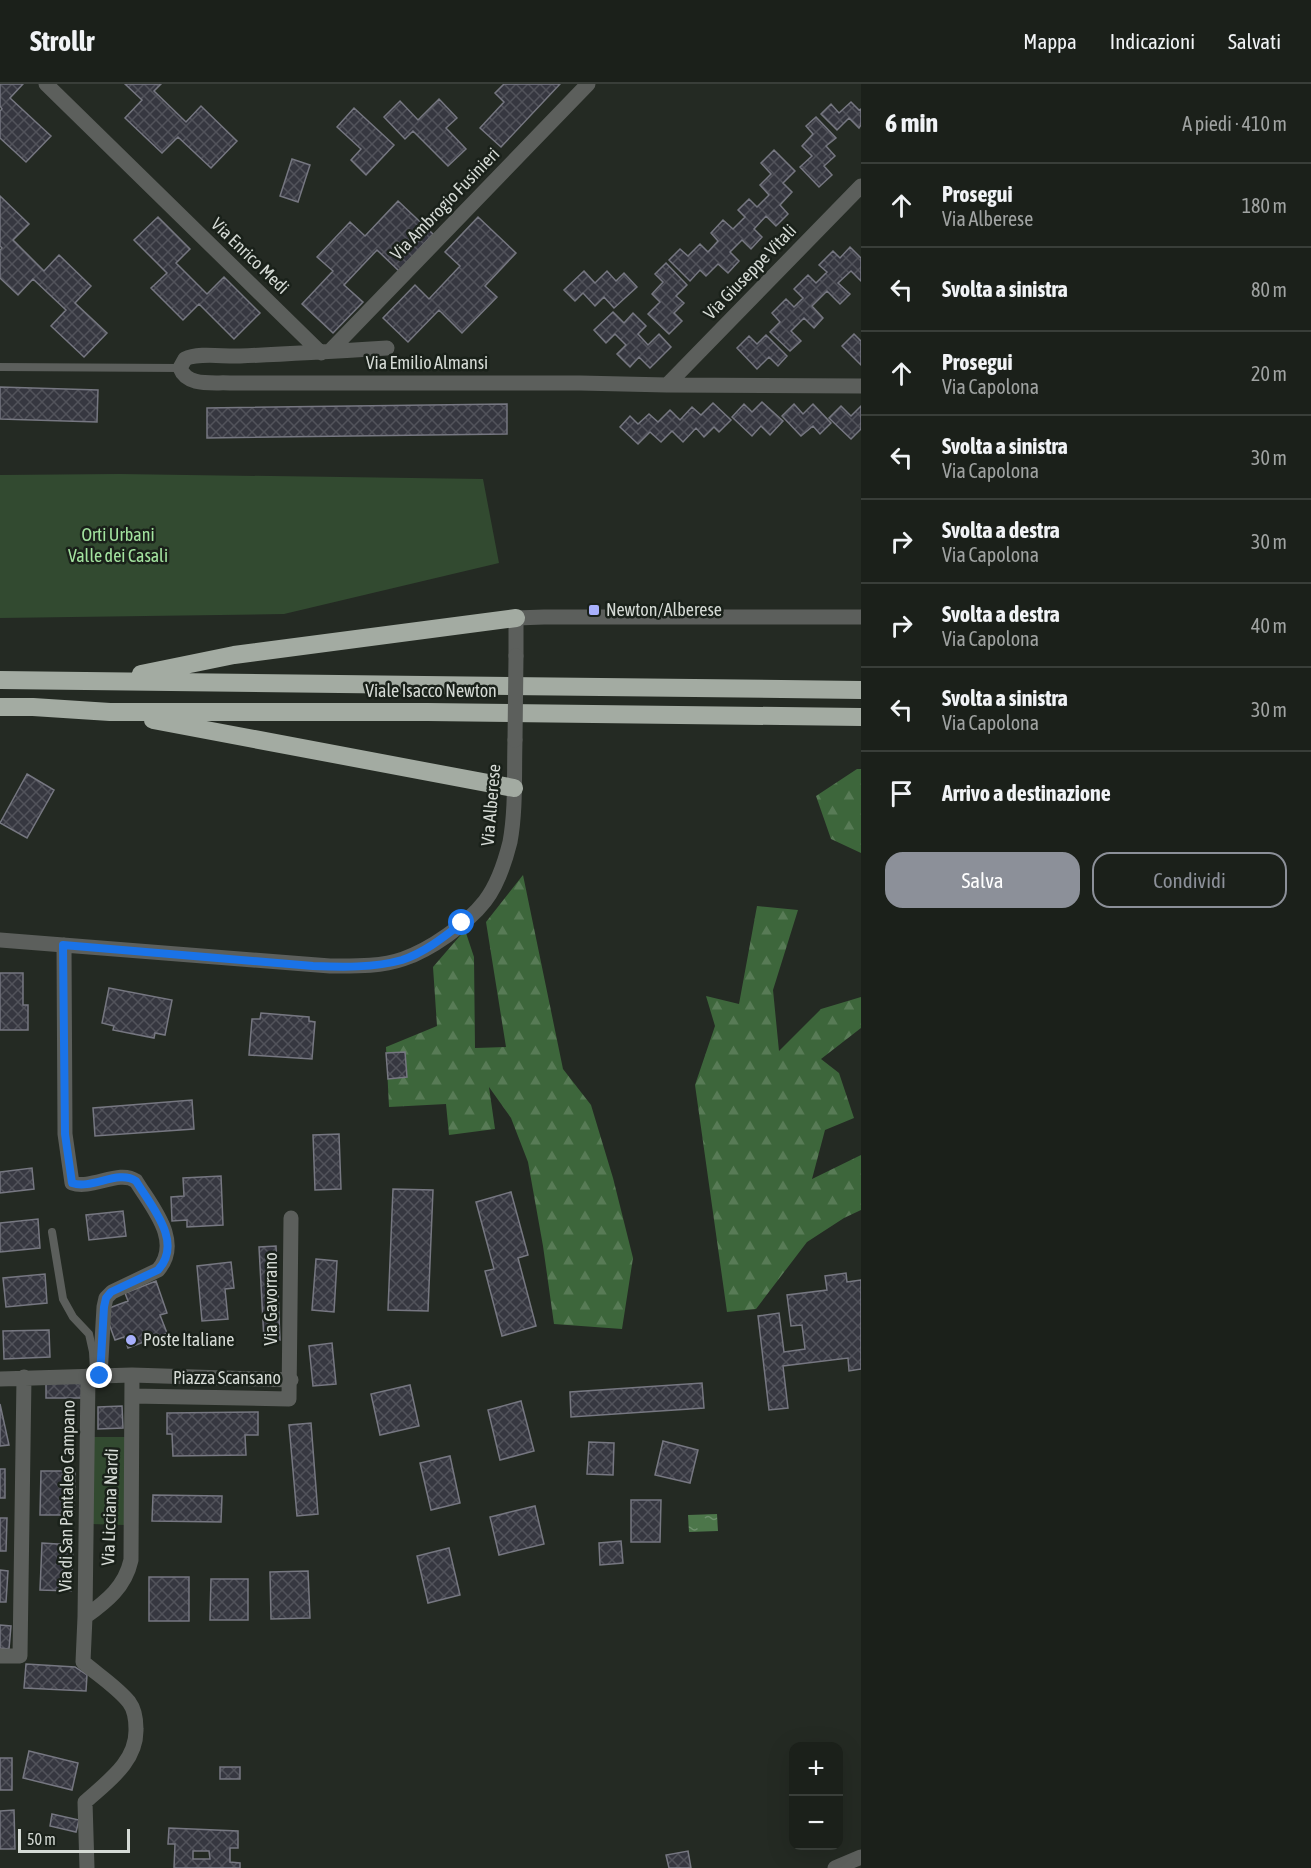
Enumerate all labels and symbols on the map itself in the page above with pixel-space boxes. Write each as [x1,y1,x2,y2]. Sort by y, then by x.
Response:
street label: Via Ambrogio Fusinieri [386,143,503,264]
street label: Via Enrico Medi [207,213,294,298]
street label: Via Giuseppe Vitali [699,220,800,323]
street label: Via Emilio Almansi [366,352,488,373]
park label: Orti Urbani Valle dei Casali [68,524,168,566]
place label: Newton/Alberese [606,599,722,620]
marker: Newton/Alberese [587,603,601,617]
street label: Viale Isacco Newton [365,680,497,701]
street label: Via Alberese [476,763,505,847]
route start [448,909,474,935]
street label: Via Gavorrano [260,1252,281,1346]
place label: Poste Italiane [143,1329,234,1350]
marker: Poste Italiane [124,1333,138,1347]
route end [86,1362,112,1388]
street label: Piazza Scansano [173,1367,281,1388]
street label: Via di San Pantaleo Campano [54,1400,79,1592]
street label: Via Licciana Nardi [97,1448,122,1566]
scale bar [18,1826,130,1854]

